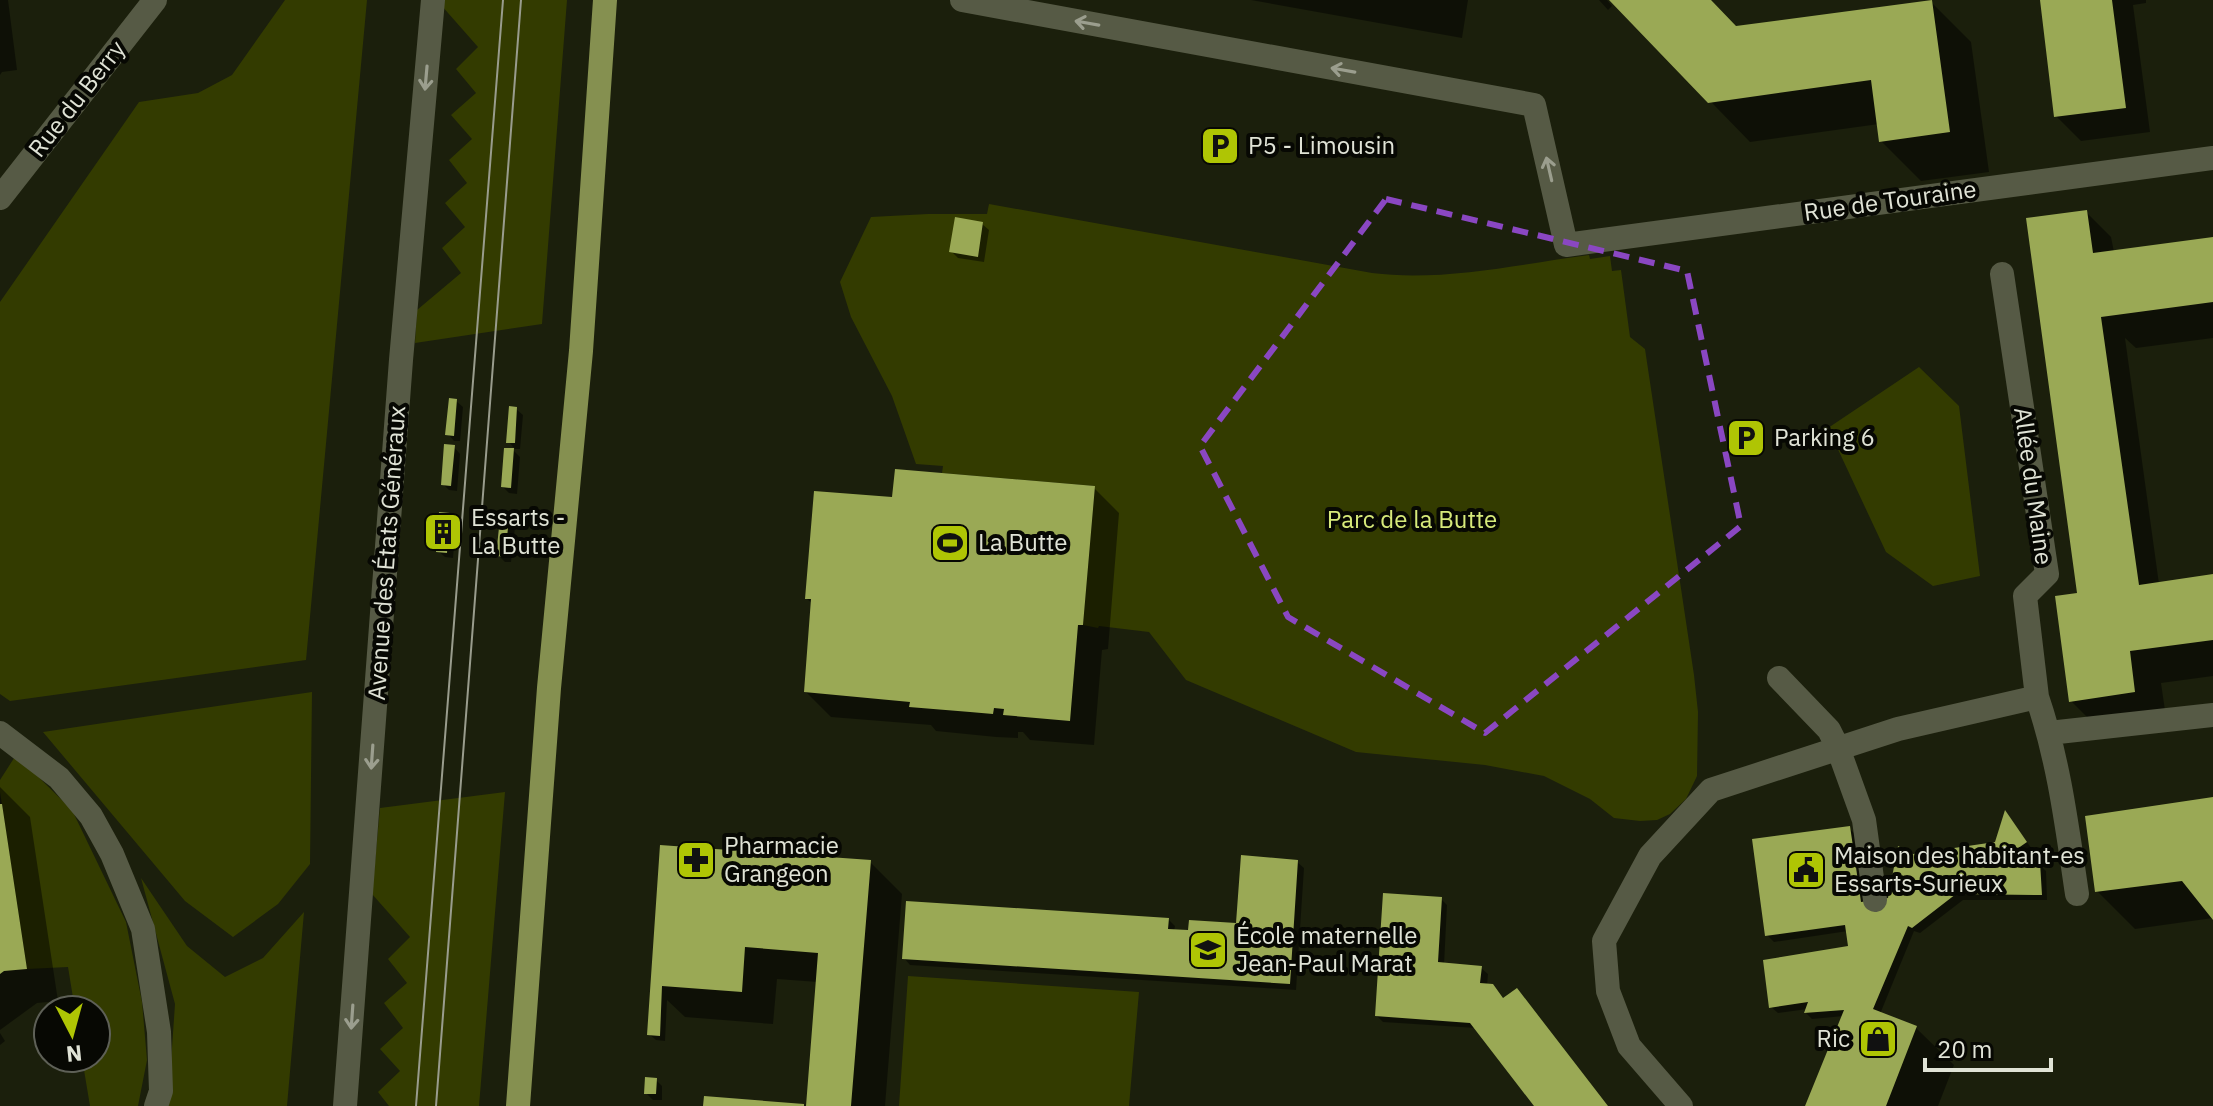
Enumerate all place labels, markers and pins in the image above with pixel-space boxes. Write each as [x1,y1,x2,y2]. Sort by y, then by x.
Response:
parking icon: P5 - Limousin [1199,125,1241,167]
place label: P5 - Limousin [1248,129,1395,161]
parking icon: Parking 6 [1725,417,1767,459]
place label: Parking 6 [1774,421,1875,453]
place label: Essarts - La Butte [471,501,565,561]
building icon: Essarts - La Butte [422,511,464,553]
sports icon: La Butte [929,522,971,564]
place label: La Butte [978,526,1068,558]
place label: Pharmacie Grangeon [724,829,839,889]
pharmacy icon: Pharmacie Grangeon [675,839,717,881]
place label: Maison des habitant-es Essarts-Surieux [1834,839,2085,899]
public building icon: Maison des habitant-es Essarts-Surieux [1785,849,1827,891]
place label: École maternelle Jean-Paul Marat [1236,919,1418,979]
school or university icon: École maternelle Jean-Paul Marat [1187,929,1229,971]
shop icon: Ric [1857,1018,1899,1060]
place label: Ric [1817,1022,1850,1054]

